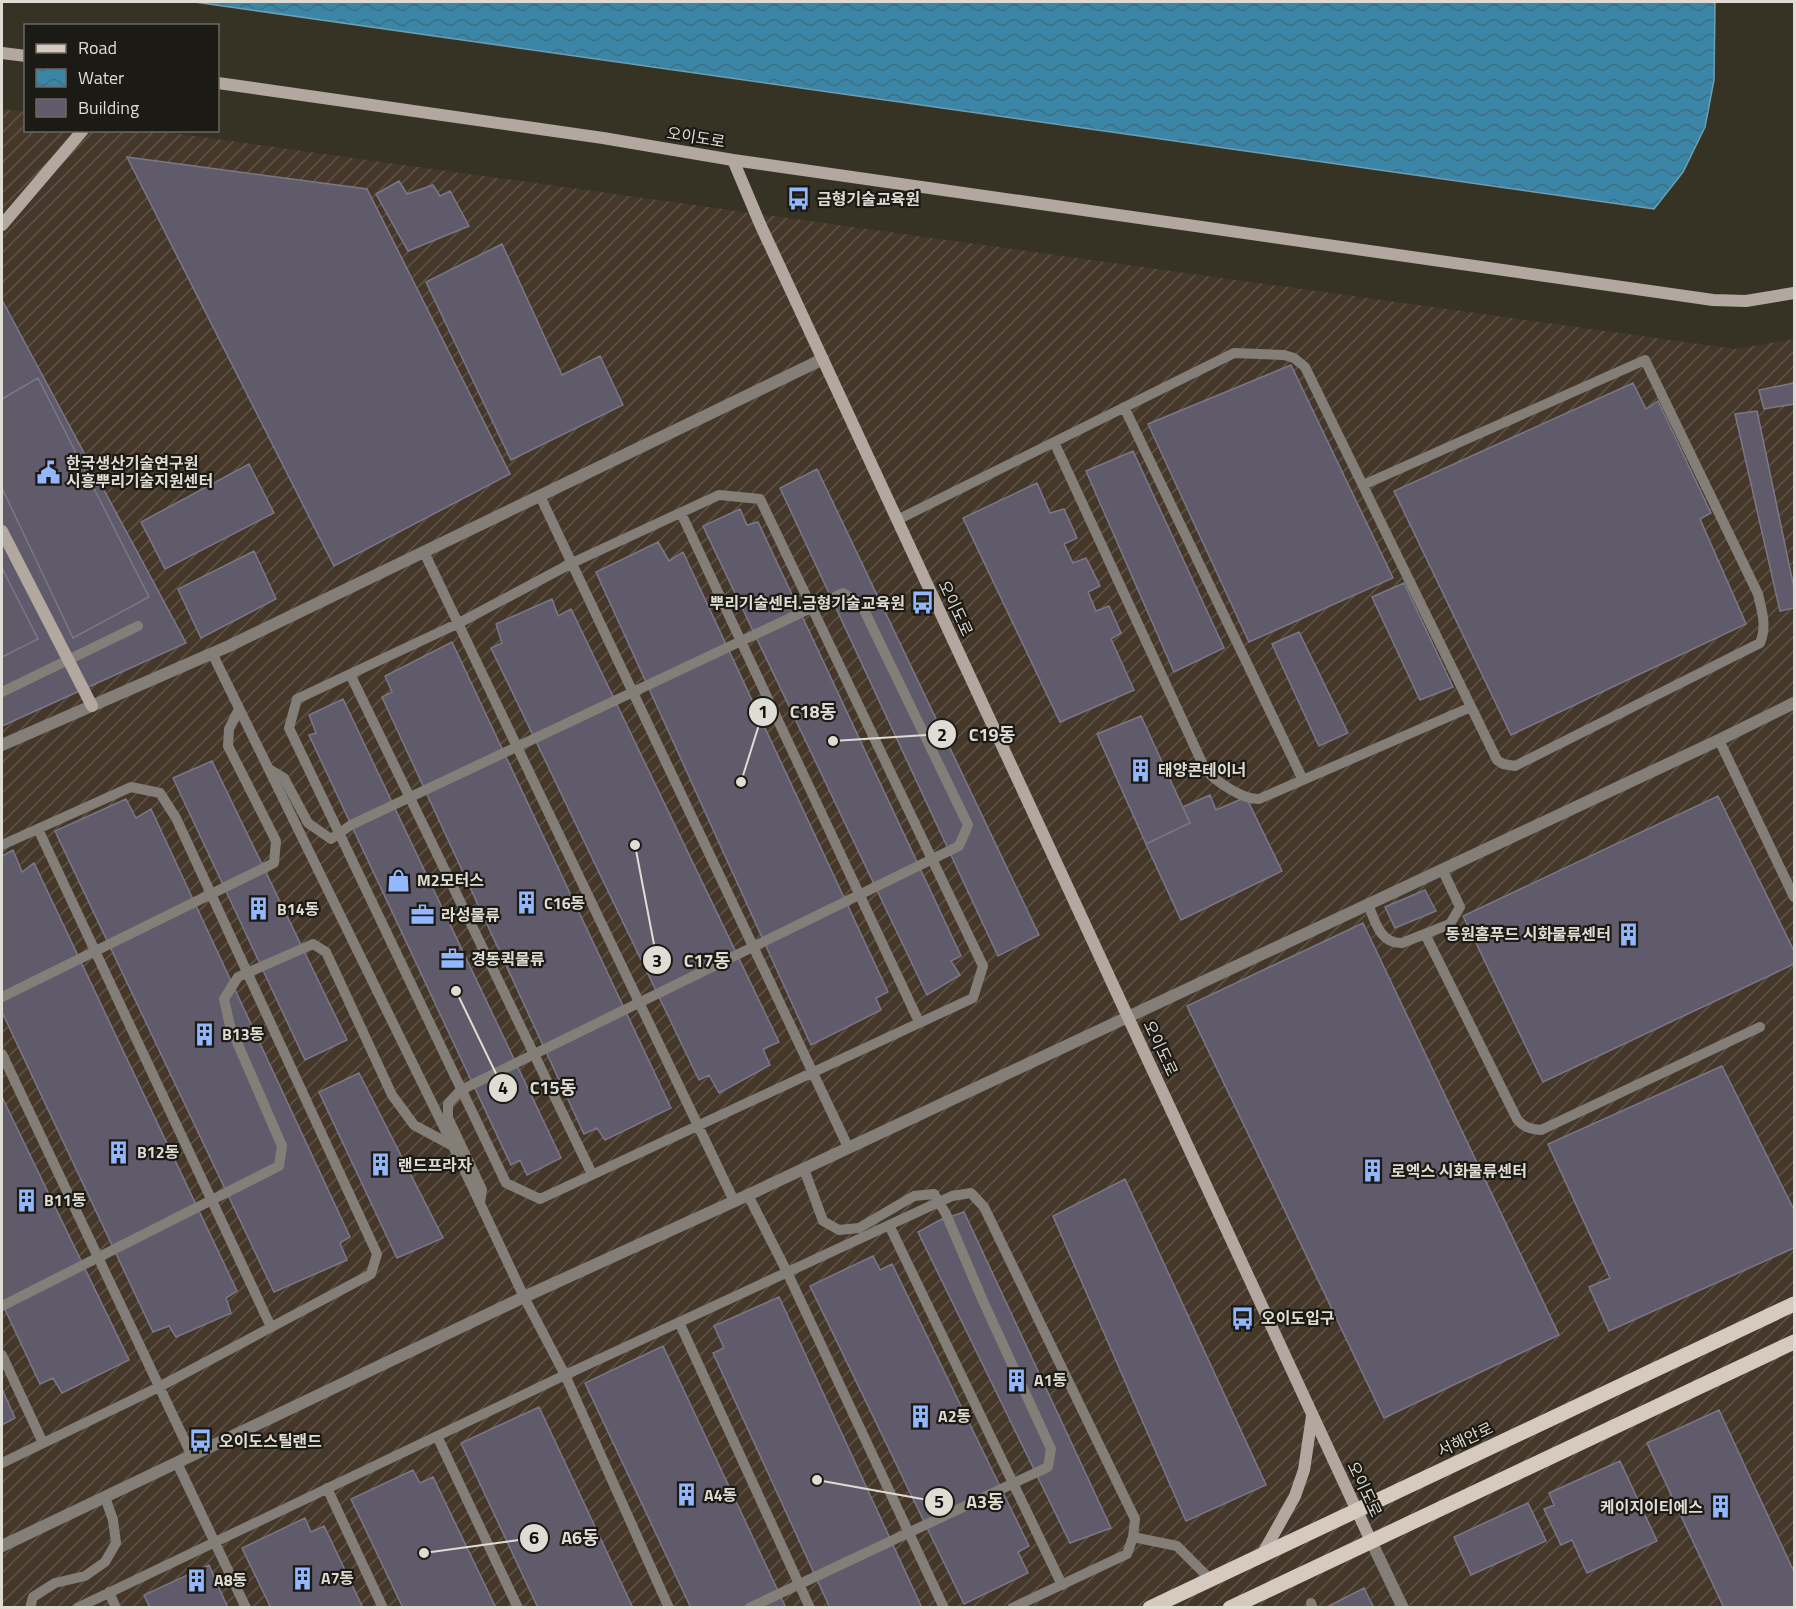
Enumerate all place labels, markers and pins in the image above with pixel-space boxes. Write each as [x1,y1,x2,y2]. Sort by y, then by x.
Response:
bus stop icon: 금형기술교육원 [786,186,812,212]
place label: 금형기술교육원 [817,187,920,211]
place label: 한국생산기술연구원 시흥뿌리기술지원센터 [66,451,213,493]
public building icon: 한국생산기술연구원 시흥뿌리기술지원센터 [35,459,61,485]
bus stop icon: 뿌리기술센터.금형기술교육원 [910,590,936,616]
place label: 뿌리기술센터.금형기술교육원 [710,591,905,615]
callout: C18동 [748,694,848,730]
callout: C19동 [927,716,1027,752]
building icon: 태양콘테이너 [1127,757,1153,783]
place label: 태양콘테이너 [1158,758,1246,782]
shop icon: M2모터스 [386,867,412,893]
place label: M2모터스 [417,868,484,892]
building icon: C16동 [513,890,539,916]
place label: C16동 [544,891,585,915]
building icon: B14동 [246,896,272,922]
place label: B14동 [277,897,319,921]
office icon: 라성물류 [410,902,436,928]
place label: 라성물류 [441,903,500,927]
building icon: 동원홈푸드 시화물류센터 [1616,921,1642,947]
place label: 동원홈푸드 시화물류센터 [1446,922,1611,946]
callout: C17동 [642,942,742,978]
office icon: 경동퀵물류 [440,946,466,972]
place label: 경동퀵물류 [471,947,545,971]
building icon: B13동 [191,1021,217,1047]
place label: B13동 [222,1022,264,1046]
callout: C15동 [488,1070,588,1106]
building icon: B12동 [106,1139,132,1165]
place label: B12동 [137,1140,179,1164]
building icon: 랜드프라자 [367,1152,393,1178]
place label: 랜드프라자 [398,1153,472,1177]
building icon: 로엑스 시화물류센터 [1360,1158,1386,1184]
place label: 로엑스 시화물류센터 [1391,1159,1527,1183]
building icon: B11동 [13,1187,39,1213]
place label: B11동 [44,1188,86,1212]
bus stop icon: 오이도입구 [1230,1305,1256,1331]
place label: 오이도입구 [1261,1306,1335,1330]
building icon: A1동 [1003,1367,1029,1393]
place label: A1동 [1034,1368,1067,1392]
building icon: A2동 [907,1403,933,1429]
place label: A2동 [938,1404,971,1428]
bus stop icon: 오이도스틸랜드 [188,1428,214,1454]
place label: 오이도스틸랜드 [219,1429,322,1453]
building icon: A4동 [673,1482,699,1508]
place label: A4동 [704,1483,737,1507]
callout: A3동 [924,1484,1016,1520]
building icon: 케이지이티에스 [1708,1494,1734,1520]
place label: 케이지이티에스 [1600,1495,1703,1519]
callout: A6동 [519,1520,610,1556]
building icon: A7동 [290,1565,316,1591]
place label: A7동 [321,1566,354,1590]
building icon: A8동 [183,1567,209,1593]
place label: A8동 [214,1568,247,1592]

